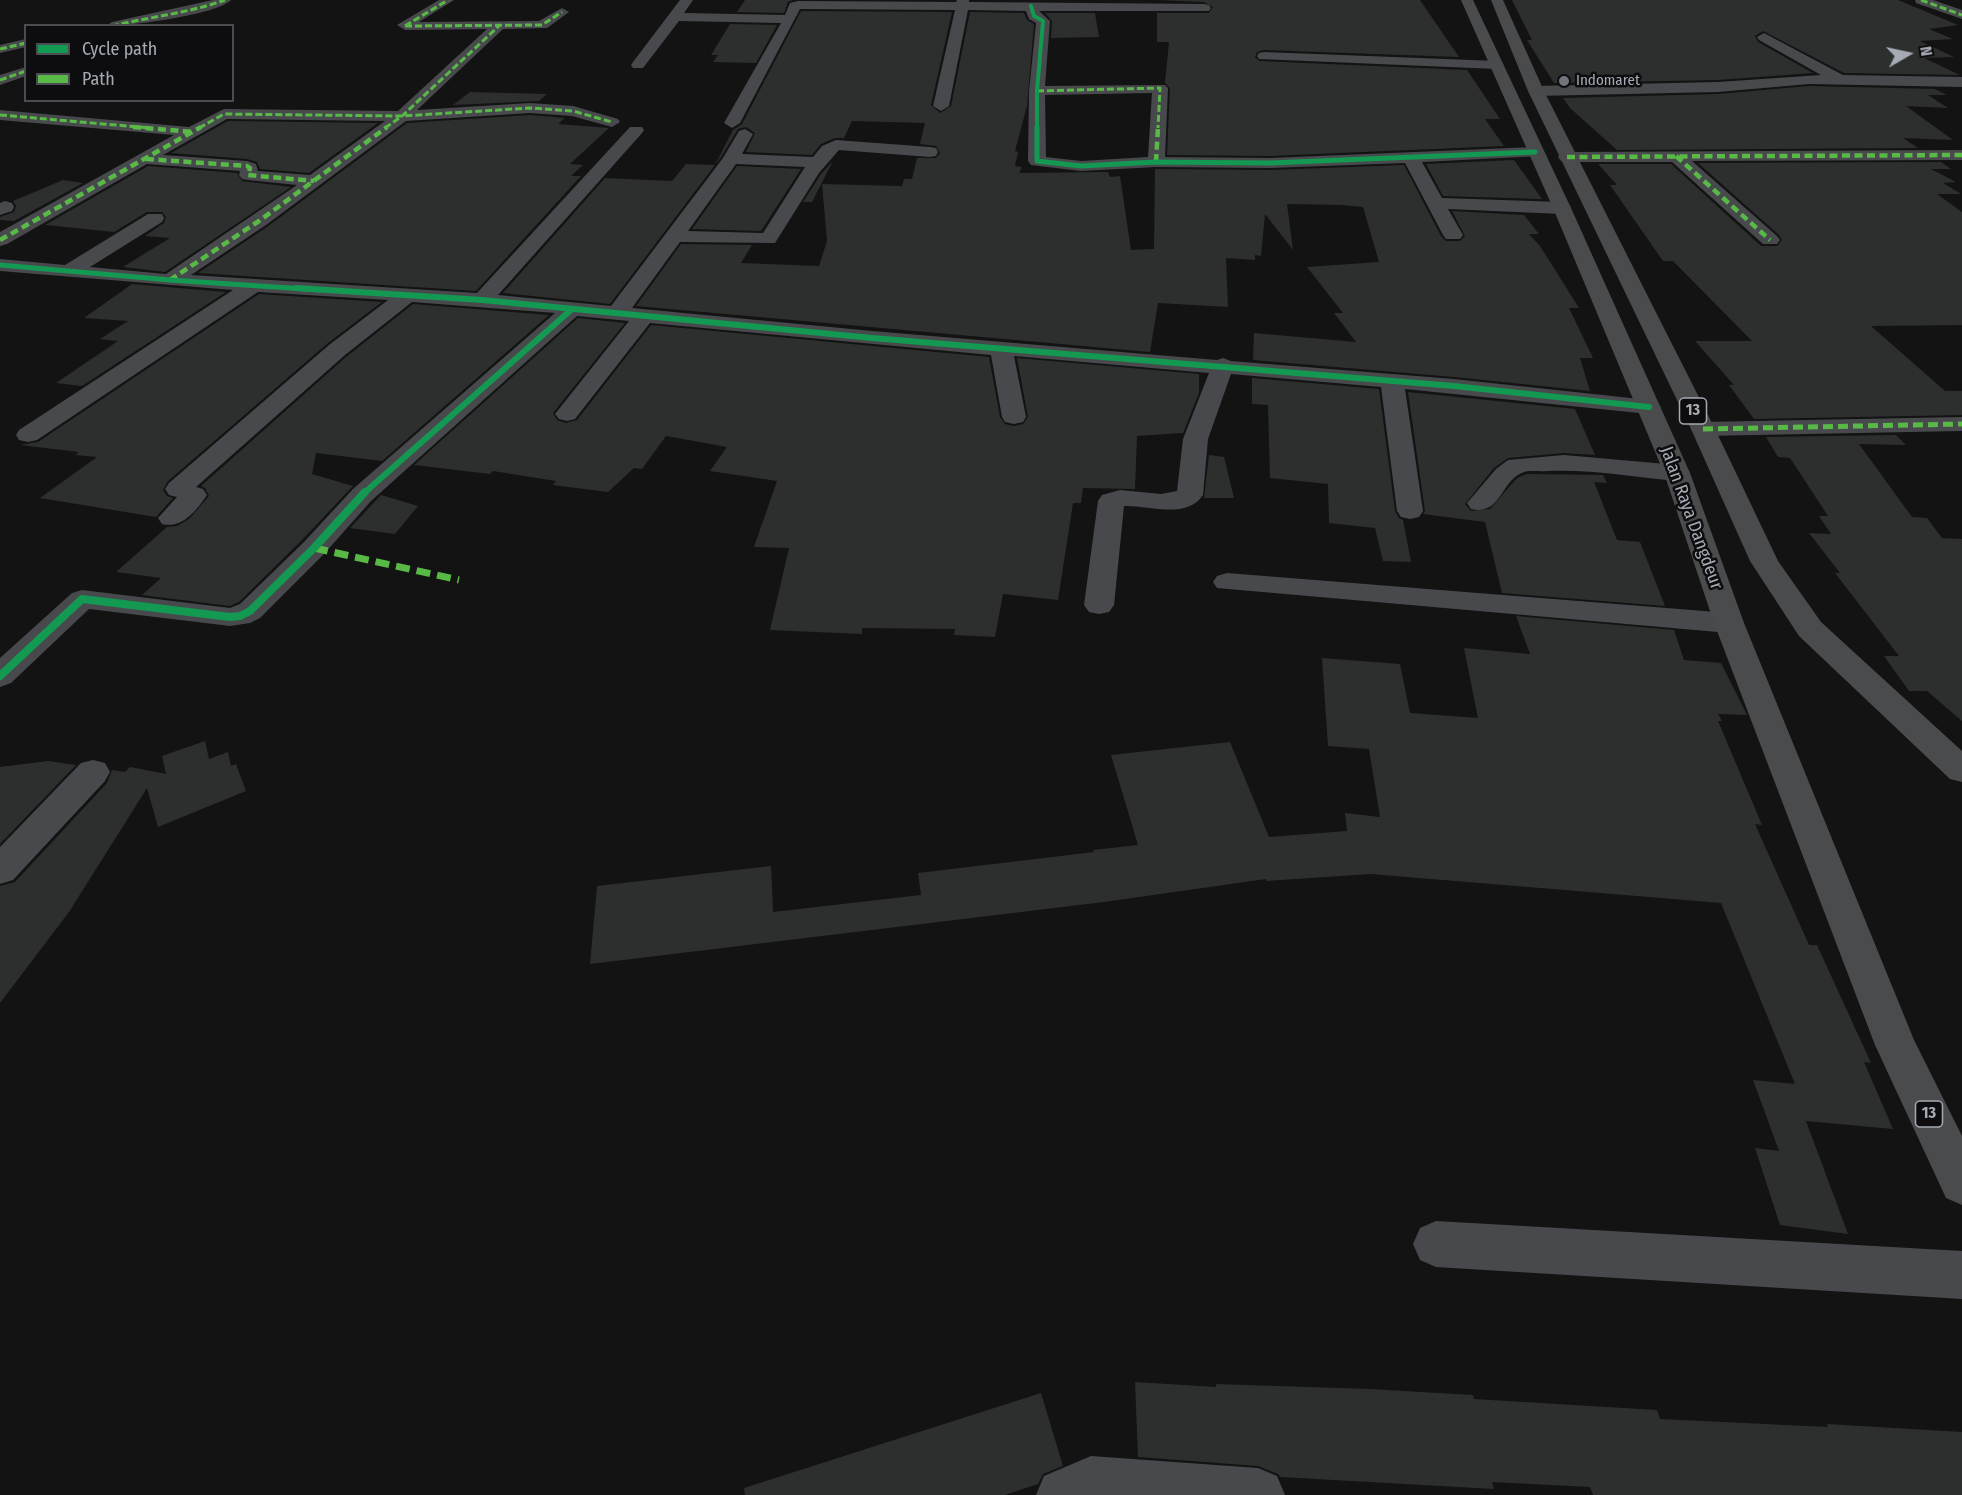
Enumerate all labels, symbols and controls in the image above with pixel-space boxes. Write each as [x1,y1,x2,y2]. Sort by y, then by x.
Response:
legend [24,24,234,102]
north arrow [1878,24,1938,84]
text: Cycle path [82,38,157,60]
text: N [1916,45,1936,57]
text: Path [82,68,115,90]
place label: Indomaret [1576,72,1640,90]
marker: Indomaret [1557,74,1571,88]
road number: 13 [1680,398,1706,424]
street label: Jalan Raya Dangdeur [1655,443,1727,593]
road number: 13 [1916,1101,1942,1127]

